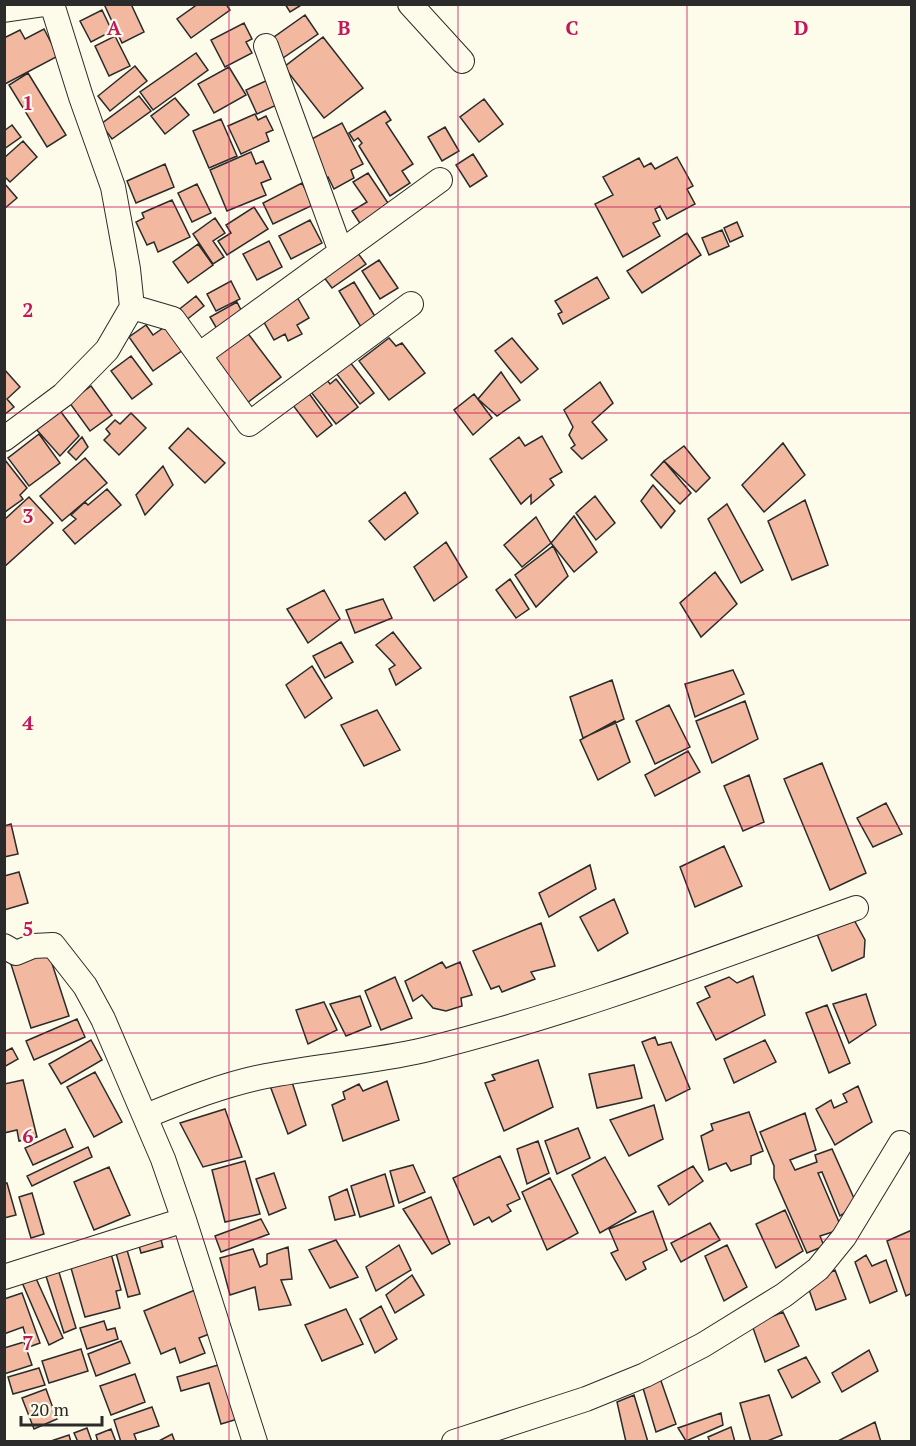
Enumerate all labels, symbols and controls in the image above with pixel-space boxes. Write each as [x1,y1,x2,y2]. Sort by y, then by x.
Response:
text: A [107,14,122,41]
text: B [338,14,351,41]
text: C [565,14,579,41]
text: D [794,14,808,41]
text: 1 [22,89,34,116]
text: 2 [22,296,34,323]
text: 3 [22,502,34,529]
text: 4 [22,709,34,736]
text: 5 [22,915,34,942]
text: 6 [22,1122,34,1149]
text: 7 [22,1329,34,1356]
scale bar [21,1389,102,1427]
text: 20 m [30,1397,70,1421]

